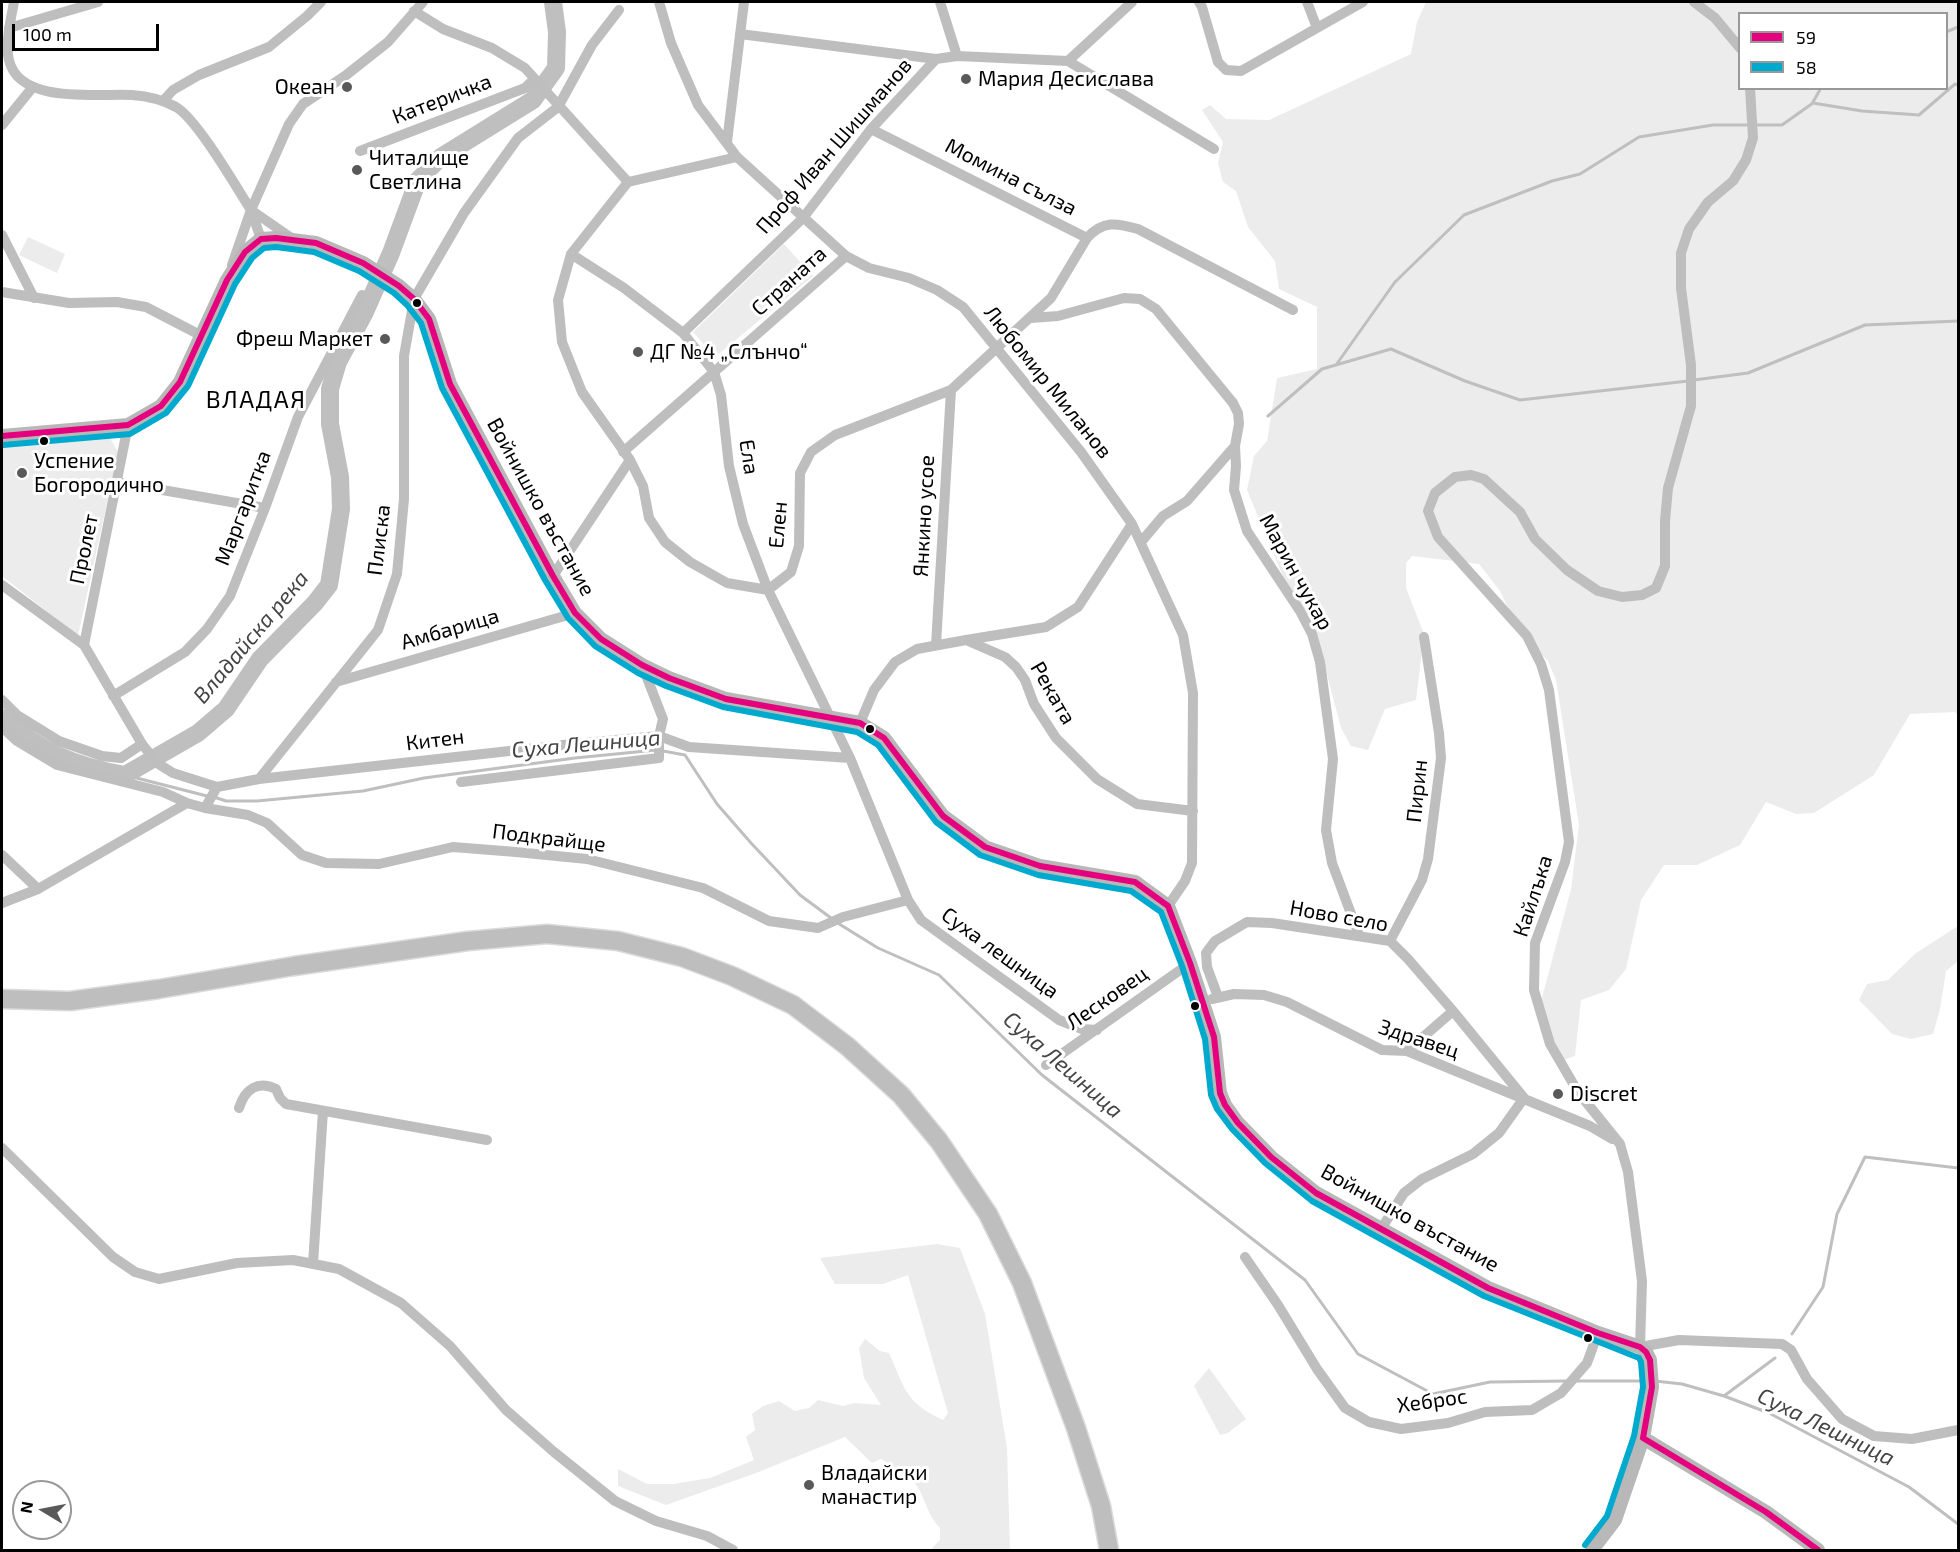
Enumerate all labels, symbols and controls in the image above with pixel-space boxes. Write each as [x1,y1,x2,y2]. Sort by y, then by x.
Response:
scale bar [15,12,162,50]
legend [1738,12,1948,90]
text: 100 m [23,23,72,45]
text: 59 [1796,26,1816,48]
street label: Проф Иван Шишманов [751,53,917,239]
text: 58 [1796,56,1817,78]
place label: Мария Десислава [978,66,1154,92]
street label: Катеричка [389,69,495,129]
marker: Мария Десислава [959,72,973,86]
place label: Океан [275,74,335,100]
marker: Океан [340,80,354,94]
street label: Момина сълза [941,133,1081,221]
place label: Читалище Светлина [369,145,469,195]
marker: Читалище Светлина [350,163,364,177]
street label: Страната [746,241,832,321]
unlabelled marker [411,297,423,309]
street label: Любомир Миланов [979,300,1117,464]
place label: Фреш Маркет [236,326,373,352]
marker: Фреш Маркет [378,332,392,346]
place label: ДГ №4 „Слънчо“ [650,339,808,365]
marker: ДГ №4 „Слънчо“ [631,345,645,359]
district label: ВЛАДАЯ [206,386,306,414]
street label: Войнишко въстание [482,414,600,600]
unlabelled marker [38,435,50,447]
street label: Ела [734,438,764,476]
street label: Маргаритка [210,447,276,569]
place label: Успение Богородично [34,448,164,498]
street label: Янкино усое [908,454,940,578]
marker: Успение Богородично [15,466,29,480]
street label: Елен [763,500,793,550]
street label: Плиска [362,503,396,577]
street label: Марин чукар [1254,510,1338,634]
street label: Пролет [64,512,104,586]
water label: Владайска река [188,565,314,709]
street label: Амбарица [398,603,502,655]
street label: Реката [1025,657,1081,729]
unlabelled marker [864,723,876,735]
street label: Китен [404,724,466,756]
water label: Суха Лешница [510,724,662,764]
street label: Пирин [1401,758,1433,824]
street label: Подкрайще [491,819,607,857]
street label: Кайлъка [1508,852,1558,940]
street label: Ново село [1288,895,1390,937]
street label: Суха лешница [936,902,1064,1004]
street label: Лесковец [1061,961,1153,1035]
unlabelled marker [1189,1000,1201,1012]
water label: Суха Лешница [998,1006,1128,1124]
street label: Здравец [1376,1014,1462,1064]
place label: Discret [1570,1081,1638,1107]
marker: Discret [1551,1087,1565,1101]
street label: Войнишко въстание [1317,1159,1503,1277]
unlabelled marker [1582,1332,1594,1344]
water label: Суха Лешница [1753,1382,1899,1472]
street label: Хеброс [1395,1384,1469,1418]
place label: Владайски манастир [821,1460,928,1510]
marker: Владайски манастир [802,1478,816,1492]
north arrow [12,1480,72,1540]
text: N [15,1500,36,1514]

